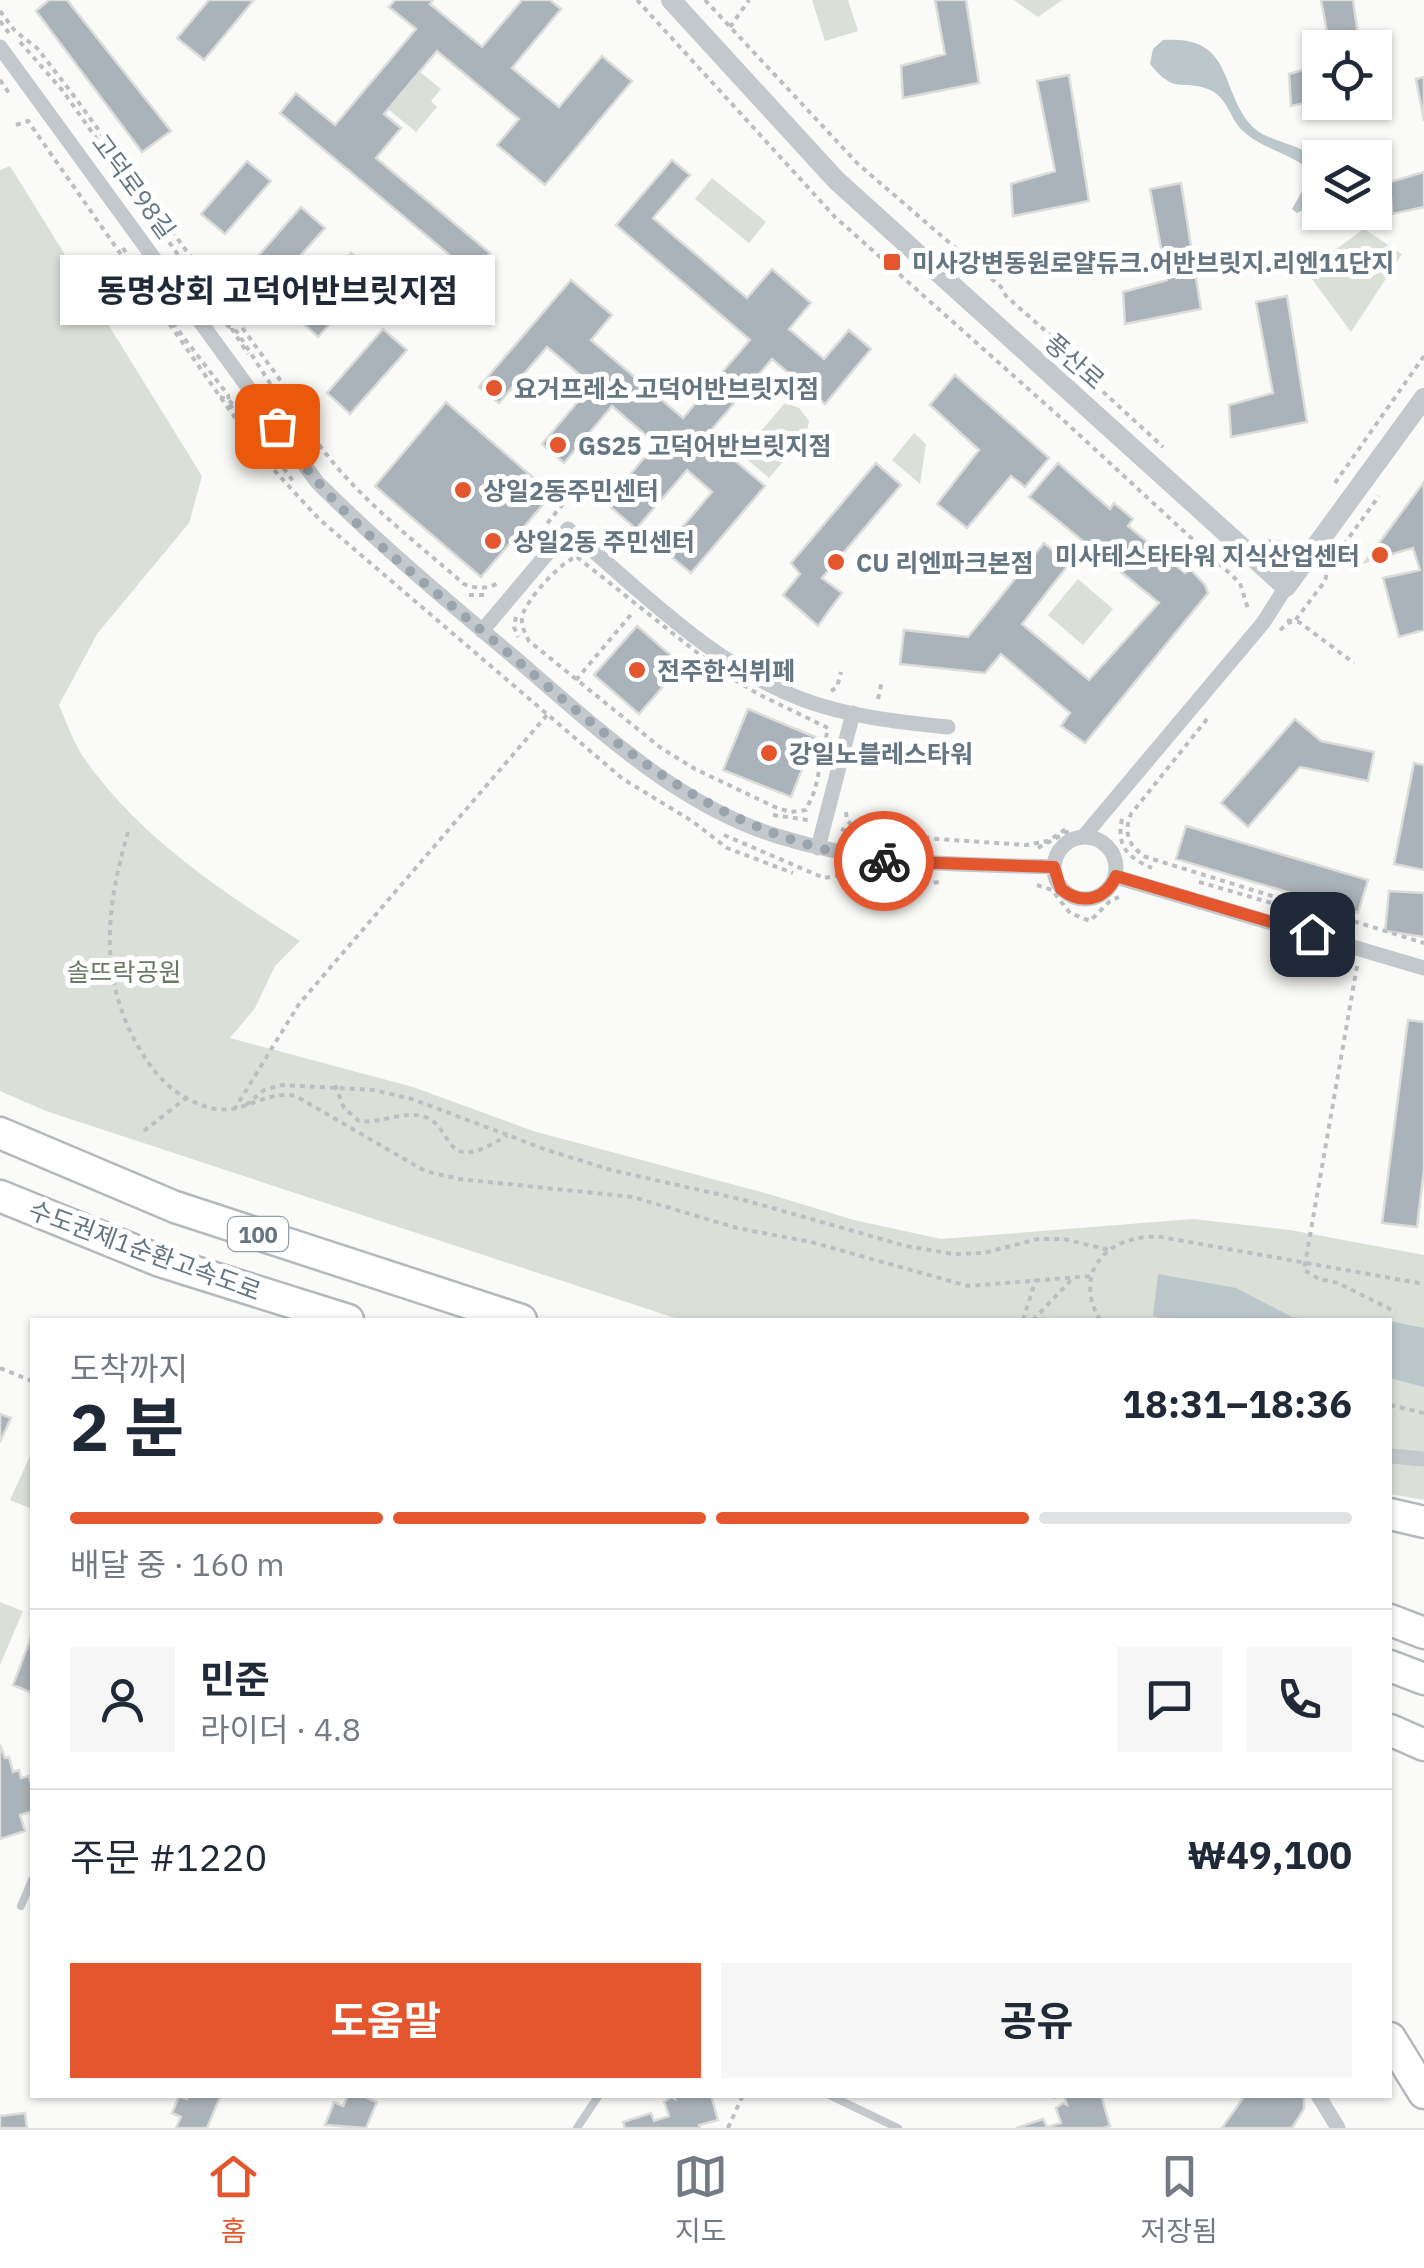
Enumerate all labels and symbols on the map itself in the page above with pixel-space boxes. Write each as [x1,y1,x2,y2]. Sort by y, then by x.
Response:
street label: 고덕로98길 [85,127,183,245]
place label: 미사강변동원로얄듀크.어반브릿지.리엔11단지 [912,246,1395,279]
marker: 미사강변동원로얄듀크.어반브릿지.리엔11단지 [881,251,903,273]
callout: 동명상회 고덕어반브릿지점 [59,256,494,326]
street label: 풍산로 [1038,326,1112,396]
place label: 요거프레소 고덕어반브릿지점 [514,372,819,405]
marker: 요거프레소 고덕어반브릿지점 [483,377,505,399]
pin [235,384,320,469]
place label: GS25 고덕어반브릿지점 [578,429,831,462]
marker: GS25 고덕어반브릿지점 [547,434,569,456]
place label: 상일2동주민센터 [483,474,659,507]
marker: 상일2동주민센터 [452,479,474,501]
place label: 상일2동 주민센터 [513,525,695,558]
marker: 상일2동 주민센터 [482,530,504,552]
place label: 미사테스타타워 지식산업센터 [1055,539,1360,572]
marker: 미사테스타타워 지식산업센터 [1369,544,1391,566]
place label: CU 리엔파크본점 [856,546,1034,579]
marker: CU 리엔파크본점 [825,551,847,573]
place label: 전주한식뷔페 [657,654,795,687]
marker: 전주한식뷔페 [626,659,648,681]
place label: 강일노블레스타워 [789,737,973,770]
marker: 강일노블레스타워 [758,742,780,764]
courier [834,811,934,911]
pin [1270,892,1355,977]
park label: 솔뜨락공원 [66,955,182,988]
street label: 수도권제1순환고속도로 [24,1193,266,1307]
road number: 100 [228,1217,288,1251]

